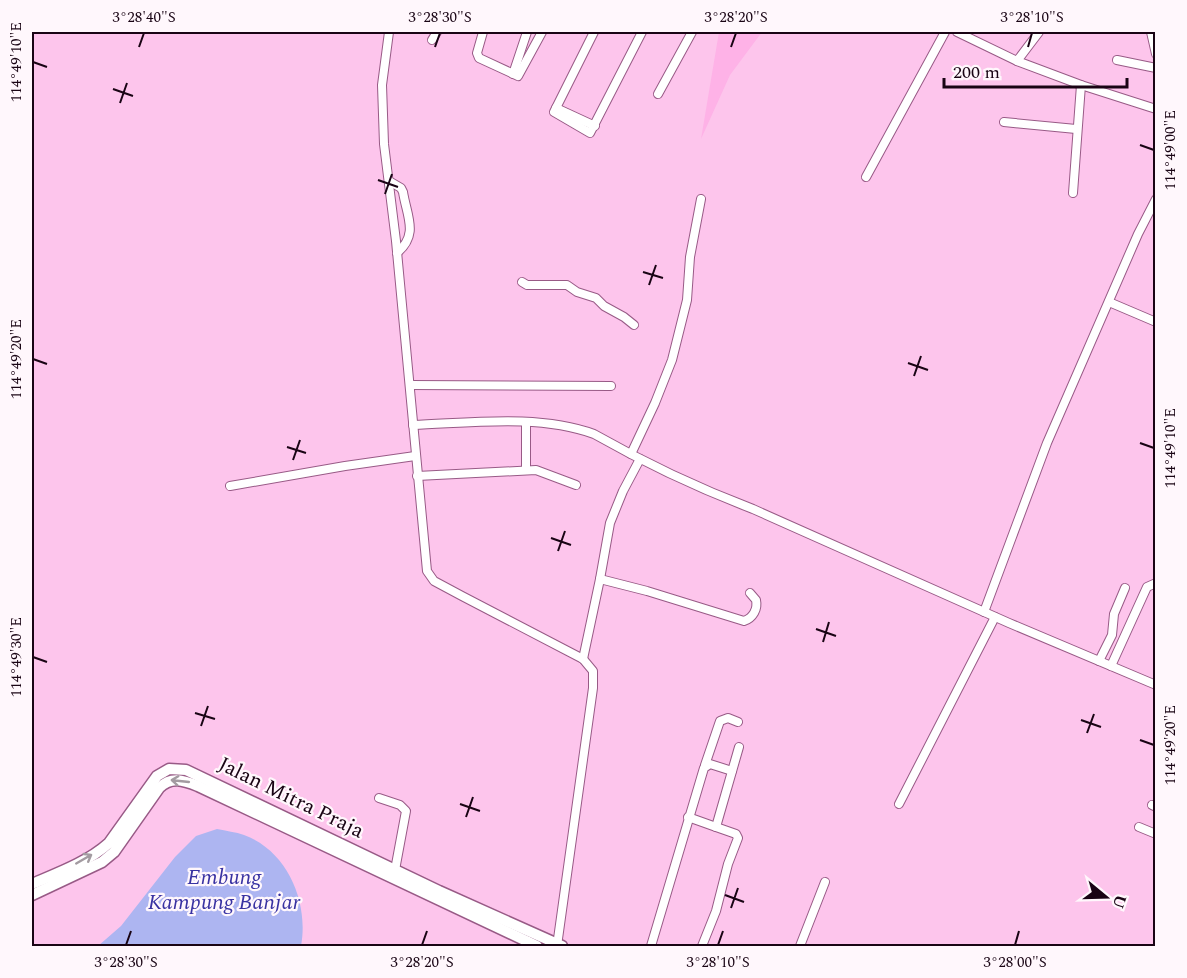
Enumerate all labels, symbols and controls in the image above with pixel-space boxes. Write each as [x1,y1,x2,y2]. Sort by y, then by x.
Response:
text: 3°28'40"S [112,6,176,29]
text: 3°28'30"S [408,6,472,29]
text: 3°28'20"S [704,6,768,29]
text: 3°28'10"S [1000,6,1064,29]
text: 114°49'10"E [5,22,28,102]
scale bar [944,51,1127,89]
text: 200 m [953,59,1000,86]
text: 114°49'00"E [1159,110,1182,190]
text: 114°49'20"E [5,319,28,399]
text: 114°49'10"E [1159,408,1182,488]
text: 114°49'30"E [5,617,28,697]
text: 114°49'20"E [1159,705,1182,785]
street label: Jalan Mitra Praja [213,749,370,848]
one-way arrow [171,776,190,787]
one-way arrow [75,853,92,865]
water label: Embung Kampung Banjar [148,861,301,919]
north arrow [1076,867,1136,927]
text: U [1106,891,1133,912]
text: 3°28'30"S [94,951,158,974]
text: 3°28'20"S [390,951,454,974]
text: 3°28'10"S [686,951,750,974]
text: 3°28'00"S [983,951,1047,974]

